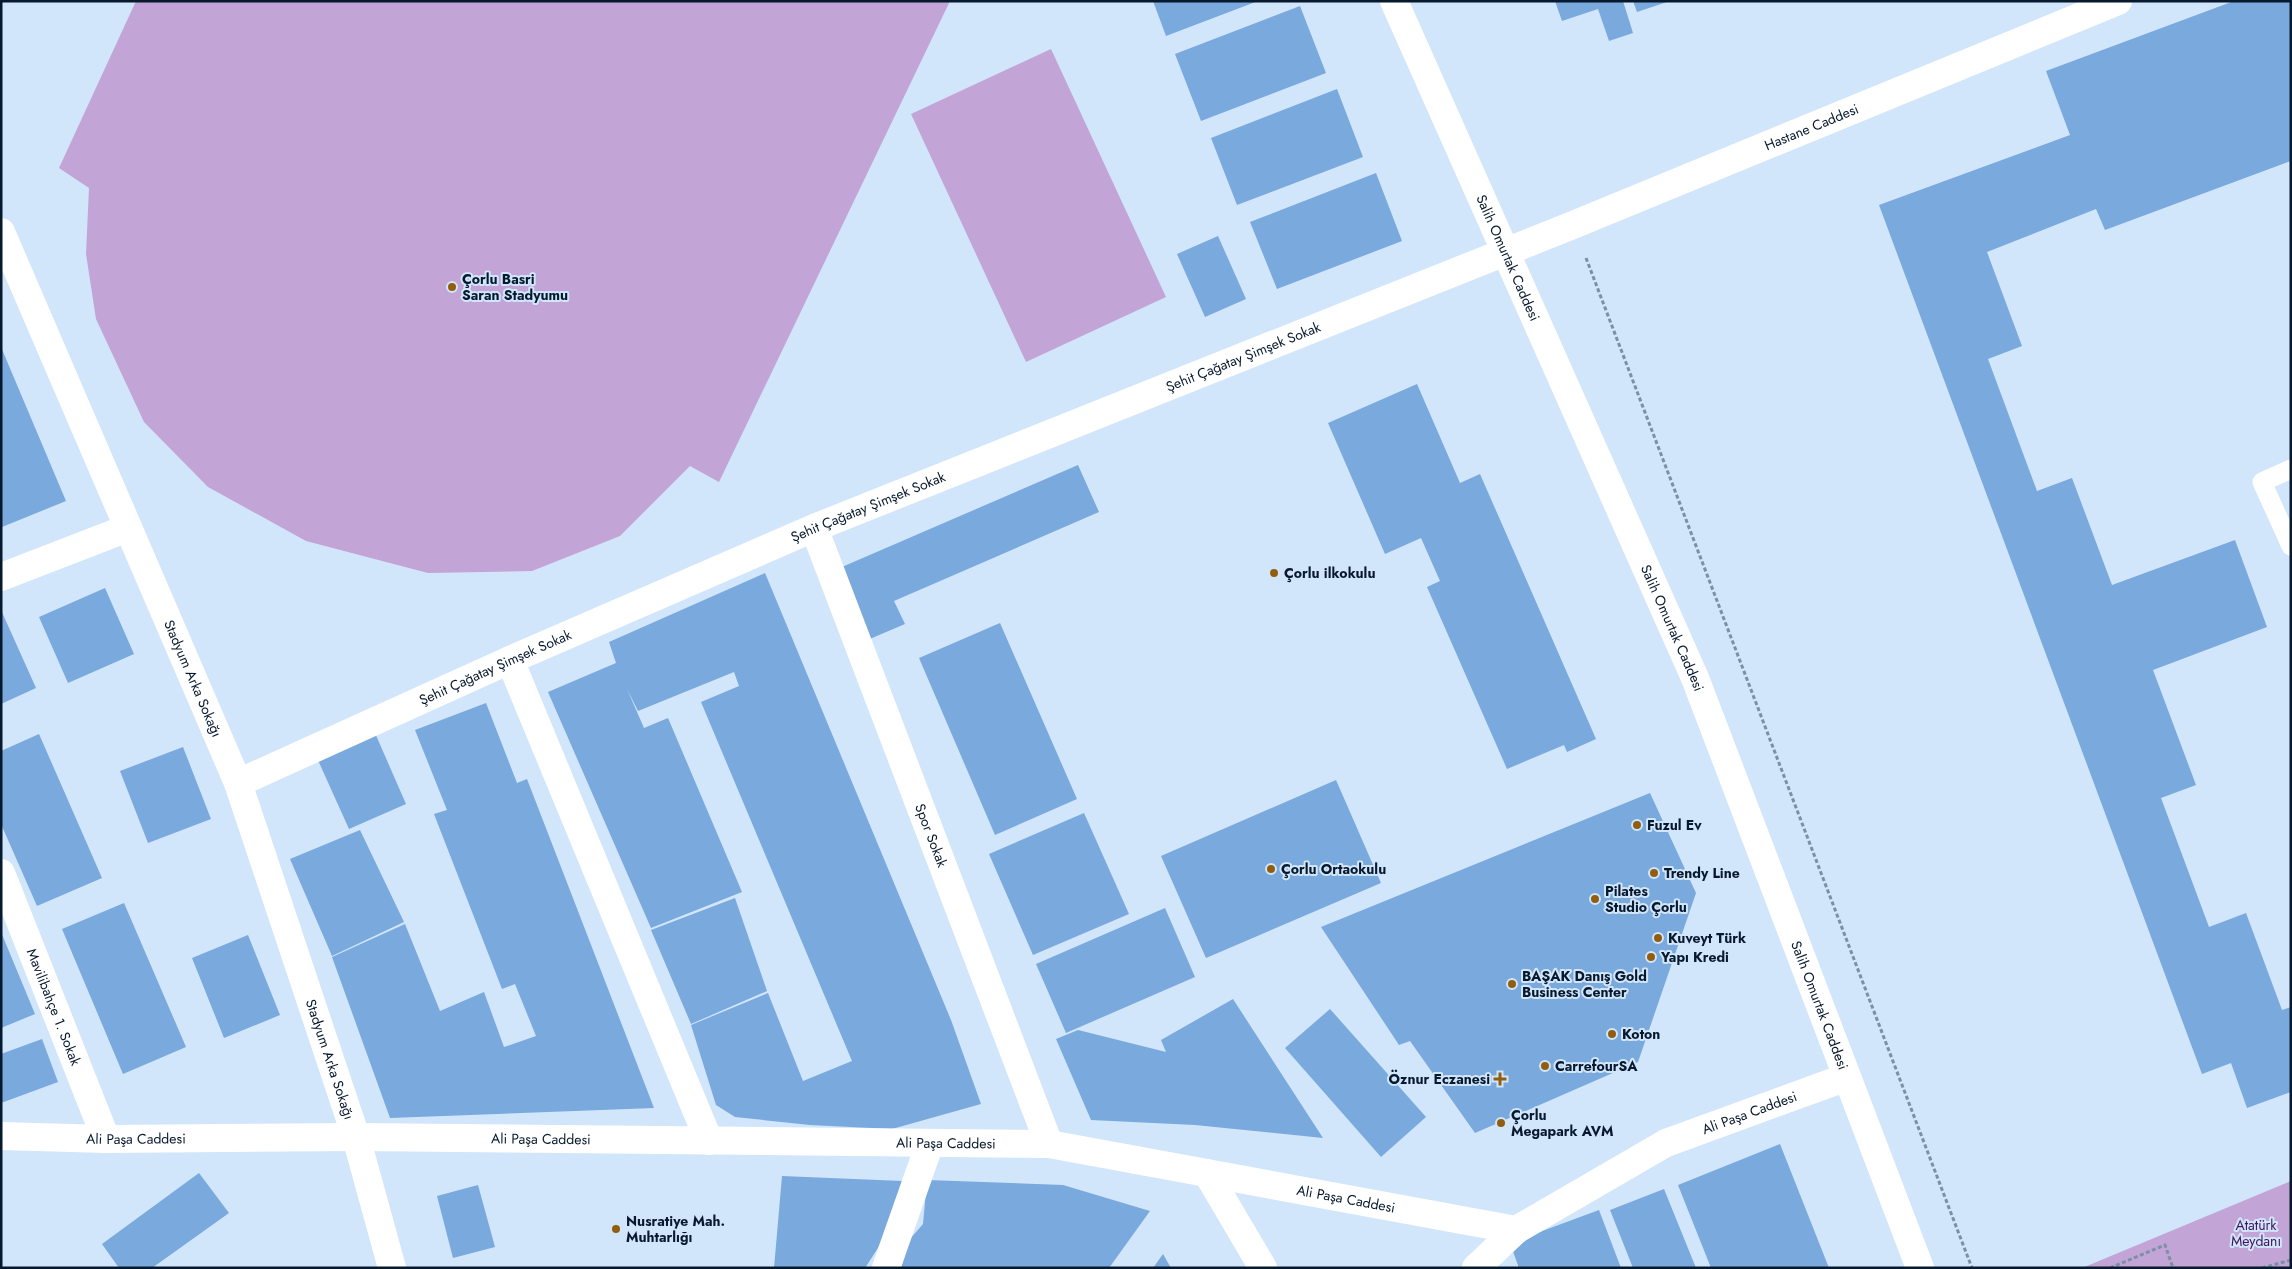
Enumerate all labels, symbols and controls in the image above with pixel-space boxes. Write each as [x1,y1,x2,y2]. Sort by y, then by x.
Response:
street label: Hastane Caddesi [1761,99,1862,155]
street label: Salih Omurtak Caddesi [1471,191,1545,324]
place label: Çorlu Basri Saran Stadyumu [462,269,568,305]
marker: Çorlu Basri Saran Stadyumu [446,281,458,293]
street label: Şehit Çağatay Şimşek Sokak [1163,317,1324,397]
street label: Şehit Çağatay Şimşek Sokak [788,466,949,547]
street label: Salih Omurtak Caddesi [1636,561,1709,694]
place label: Çorlu ilkokulu [1284,563,1375,583]
marker: Çorlu ilkokulu [1268,567,1280,579]
street label: Stadyum Arka Sokağı [159,617,227,740]
street label: Şehit Çağatay Şimşek Sokak [416,624,575,710]
street label: Spor Sokak [910,801,953,871]
place label: Fuzul Ev [1647,815,1702,835]
marker: Fuzul Ev [1631,819,1643,831]
place label: Çorlu Ortaokulu [1281,859,1386,879]
marker: Çorlu Ortaokulu [1265,863,1277,875]
place label: Trendy Line [1664,863,1740,883]
marker: Trendy Line [1648,867,1660,879]
place label: Pilates Studio Çorlu [1605,881,1687,917]
marker: Pilates Studio Çorlu [1589,893,1601,905]
place label: Kuveyt Türk [1668,928,1746,948]
marker: Kuveyt Türk [1652,932,1664,944]
street label: Salih Omurtak Caddesi [1786,938,1853,1072]
street label: Mavilibahçe 1. Sokak [22,946,86,1069]
place label: Yapı Kredi [1660,947,1729,967]
marker: Yapı Kredi [1645,951,1657,963]
place label: BAŞAK Danış Gold Business Center [1522,966,1647,1002]
marker: BAŞAK Danış Gold Business Center [1506,978,1518,990]
street label: Stadyum Arka Sokağı [301,997,359,1122]
place label: Koton [1622,1024,1660,1044]
marker: Koton [1606,1028,1618,1040]
place label: CarrefourSA [1555,1056,1638,1076]
marker: CarrefourSA [1539,1060,1551,1072]
place label: Öznur Eczanesi [1389,1069,1490,1089]
marker: Öznur Eczanesi [1494,1073,1506,1085]
street label: Ali Paşa Caddesi [1699,1086,1800,1139]
place label: Çorlu Megapark AVM [1511,1105,1613,1141]
marker: Çorlu Megapark AVM [1495,1117,1507,1129]
street label: Ali Paşa Caddesi [86,1128,186,1149]
street label: Ali Paşa Caddesi [491,1128,591,1149]
street label: Ali Paşa Caddesi [896,1132,996,1153]
street label: Ali Paşa Caddesi [1295,1180,1397,1218]
place label: Nusratiye Mah. Muhtarlığı [626,1211,725,1247]
park label: Atatürk Meydanı [2231,1215,2281,1251]
marker: Nusratiye Mah. Muhtarlığı [610,1223,622,1235]

